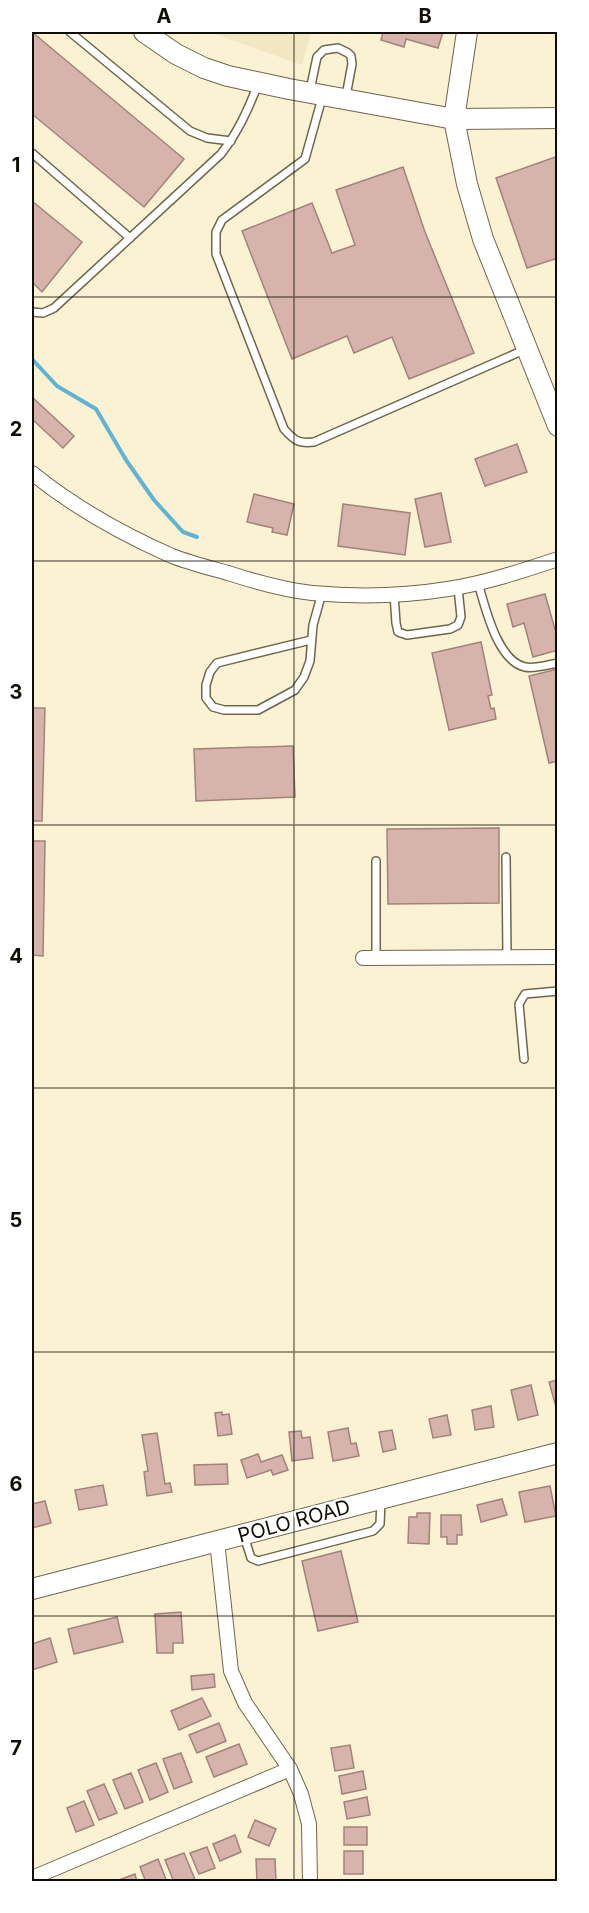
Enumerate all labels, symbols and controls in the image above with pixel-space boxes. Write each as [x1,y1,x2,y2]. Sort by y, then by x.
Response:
text: A [157,4,172,28]
text: B [418,4,432,28]
text: 1 [12,153,20,177]
text: 2 [10,417,22,441]
text: 3 [10,680,22,704]
text: 4 [9,944,23,968]
text: 5 [10,1208,22,1232]
text: 6 [10,1472,23,1496]
street label: POLO ROAD [235,1494,353,1548]
text: 7 [10,1736,22,1760]

